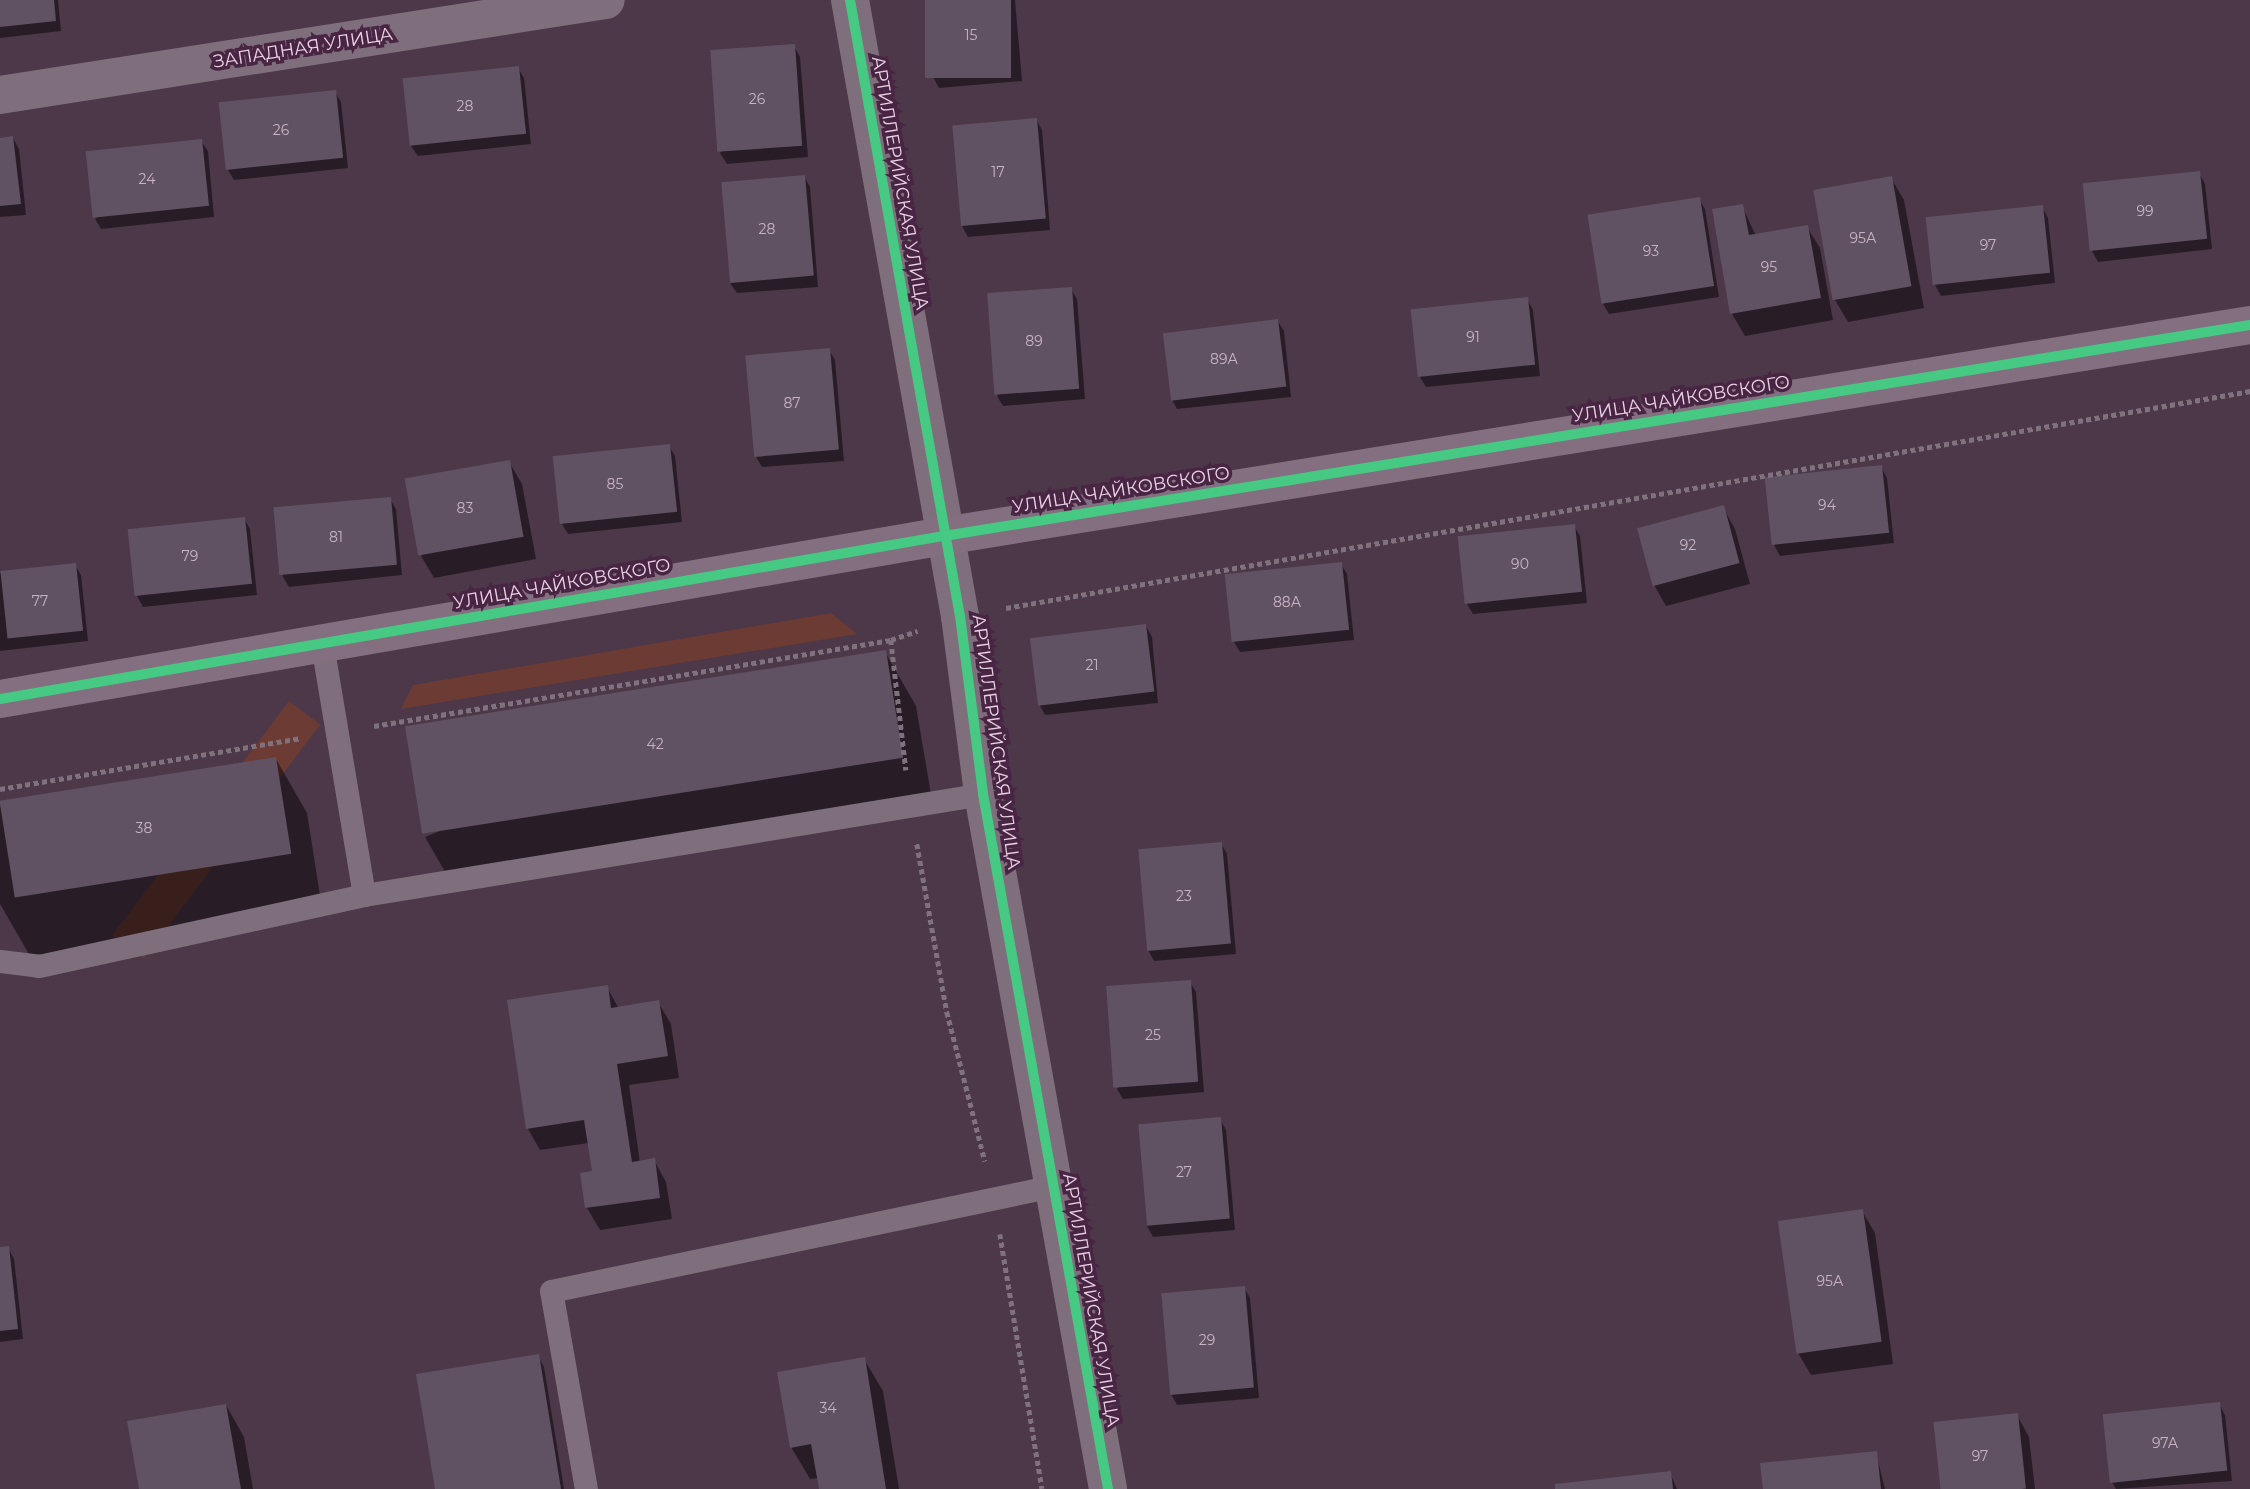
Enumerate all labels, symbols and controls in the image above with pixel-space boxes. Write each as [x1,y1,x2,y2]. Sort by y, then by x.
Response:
street label: ЗАПАДНАЯ УЛИЦА [212,23,394,73]
house number: 15 [965,27,977,43]
street label: АРТИЛЛЕРИЙСКАЯ УЛИЦА [867,54,933,312]
house number: 26 [749,91,765,107]
house number: 28 [457,98,473,114]
house number: 26 [273,122,289,138]
house number: 17 [991,164,1005,180]
house number: 24 [139,171,155,187]
house number: 99 [2136,203,2154,219]
house number: 28 [759,221,775,237]
house number: 95А [1850,230,1876,246]
house number: 97 [1980,237,1996,253]
house number: 93 [1643,243,1659,259]
house number: 95 [1761,259,1777,275]
house number: 91 [1466,329,1480,345]
house number: 89 [1025,333,1043,349]
house number: 89А [1210,351,1238,367]
street label: УЛИЦА ЧАЙКОВСКОГО [1571,371,1791,427]
house number: 87 [783,395,801,411]
street label: УЛИЦА ЧАЙКОВСКОГО [1011,462,1231,518]
house number: 85 [607,476,623,492]
house number: 94 [1818,497,1836,513]
house number: 83 [457,500,473,516]
house number: 81 [329,529,343,545]
house number: 92 [1680,537,1696,553]
house number: 79 [182,548,198,564]
street label: УЛИЦА ЧАЙКОВСКОГО [452,554,672,614]
house number: 90 [1511,556,1529,572]
house number: 77 [32,593,48,609]
house number: 88А [1273,594,1301,610]
street label: АРТИЛЛЕРИЙСКАЯ УЛИЦА [967,613,1025,871]
house number: 21 [1085,657,1099,673]
house number: 42 [646,736,664,752]
house number: 38 [136,820,152,836]
house number: 23 [1176,888,1192,904]
house number: 25 [1145,1027,1161,1043]
house number: 27 [1176,1164,1192,1180]
street label: АРТИЛЛЕРИЙСКАЯ УЛИЦА [1058,1171,1124,1429]
house number: 95А [1817,1273,1843,1289]
house number: 29 [1199,1332,1215,1348]
house number: 34 [819,1400,837,1416]
house number: 97А [2152,1435,2178,1451]
house number: 97 [1972,1448,1988,1464]

